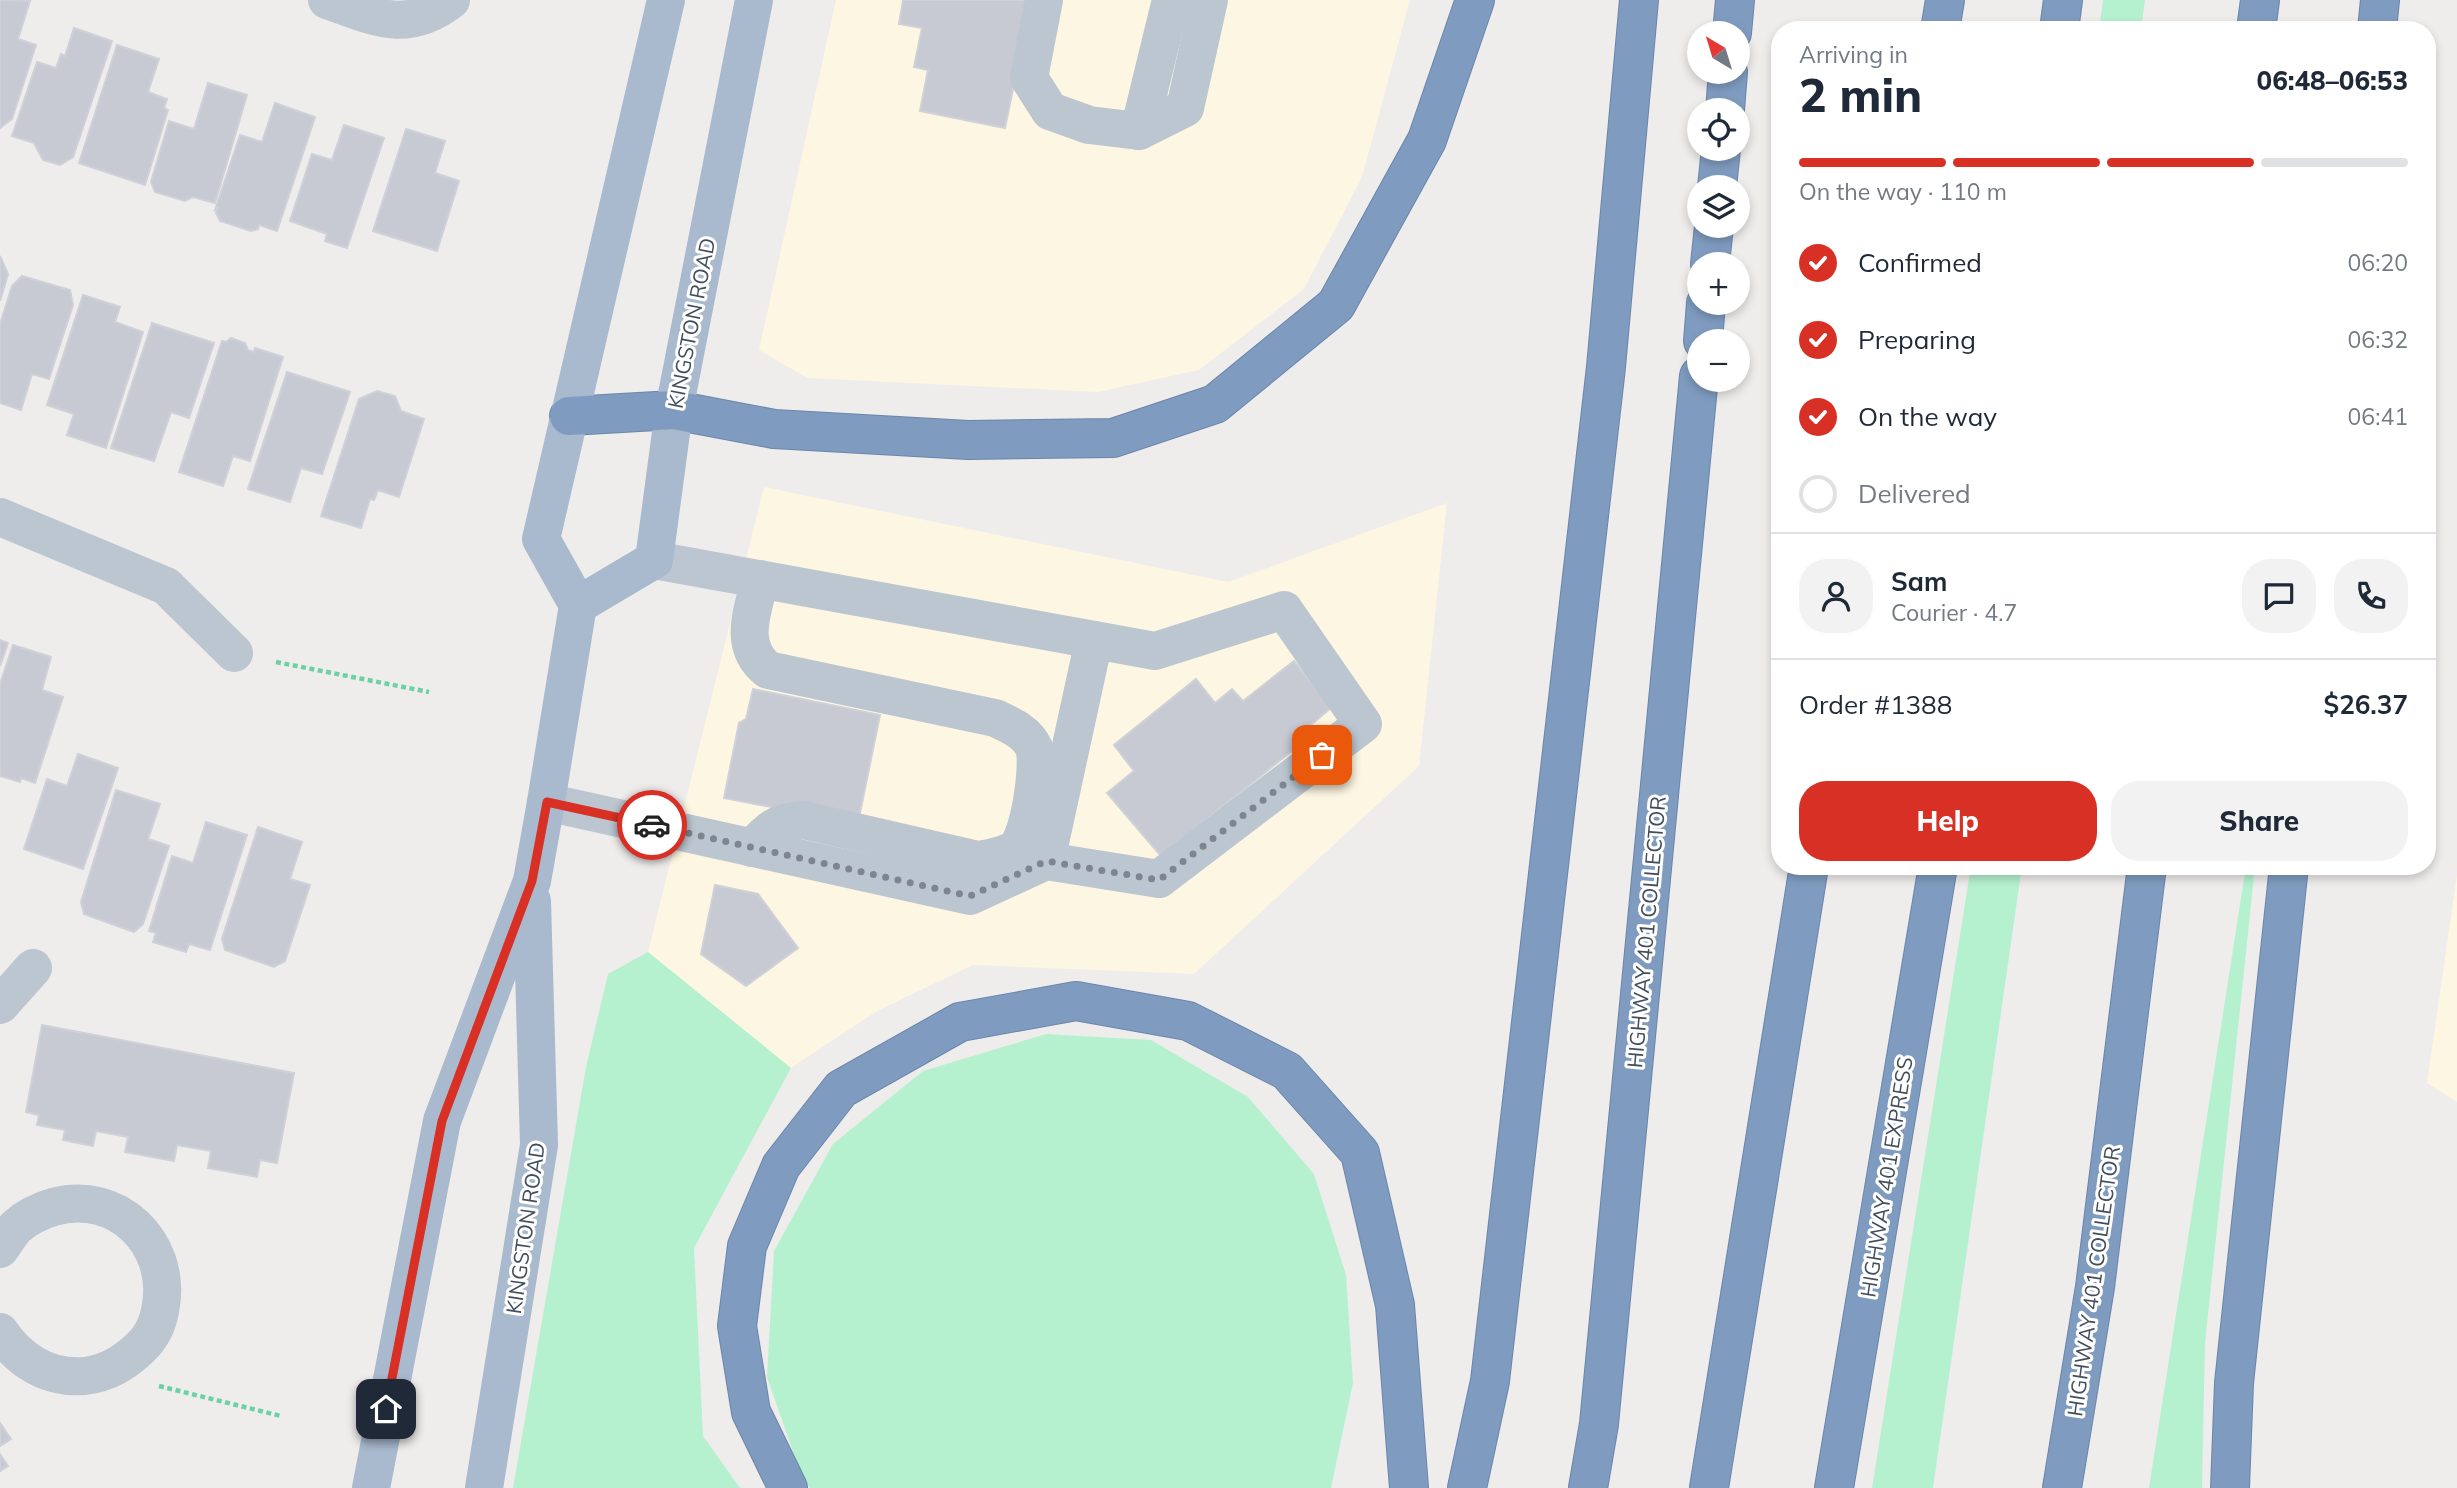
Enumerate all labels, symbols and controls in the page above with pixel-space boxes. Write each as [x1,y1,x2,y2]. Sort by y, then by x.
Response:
north arrow [1687,21,1750,84]
map controls [1687,21,1750,392]
text: Arriving in [1799,40,1908,69]
text: 06:48–06:53 [2257,64,2408,97]
text: 2 min [1799,66,1922,124]
button: locate [1687,98,1750,161]
button: layers [1687,175,1750,238]
text: On the way · 110 m [1799,177,2007,206]
street label: KINGSTON ROAD [662,236,720,410]
icon: check [1799,244,1837,282]
text: Confirmed [1858,246,1982,279]
text: 06:20 [2348,248,2408,277]
button: + [1687,252,1750,315]
icon: check [1799,321,1837,359]
text: Preparing [1858,323,1976,356]
text: 06:32 [2348,325,2408,354]
button: − [1687,329,1750,392]
icon: check [1799,398,1837,436]
text: On the way [1858,400,1997,433]
text: 06:41 [2348,402,2408,431]
text: Delivered [1858,477,1971,510]
button: person [1799,559,1873,633]
button: chat [2242,559,2316,633]
button: phone [2334,559,2408,633]
text: Sam [1891,565,1947,598]
text: Courier · 4.7 [1891,598,2017,627]
text: Order #1388 [1799,688,1952,721]
text: $26.37 [2324,688,2408,721]
pin [1292,725,1352,785]
icon: bag [1303,736,1341,774]
button: Help [1799,781,2097,861]
button: Share [2111,781,2408,861]
courier [617,790,687,860]
street label: HIGHWAY 401 COLLECTOR [1621,795,1671,1069]
icon: car [633,806,671,844]
street label: HIGHWAY 401 EXPRESS [1854,1055,1918,1299]
street label: KINGSTON ROAD [500,1140,550,1316]
street label: HIGHWAY 401 COLLECTOR [2061,1144,2125,1418]
pin [356,1379,416,1439]
icon: home [367,1390,405,1428]

